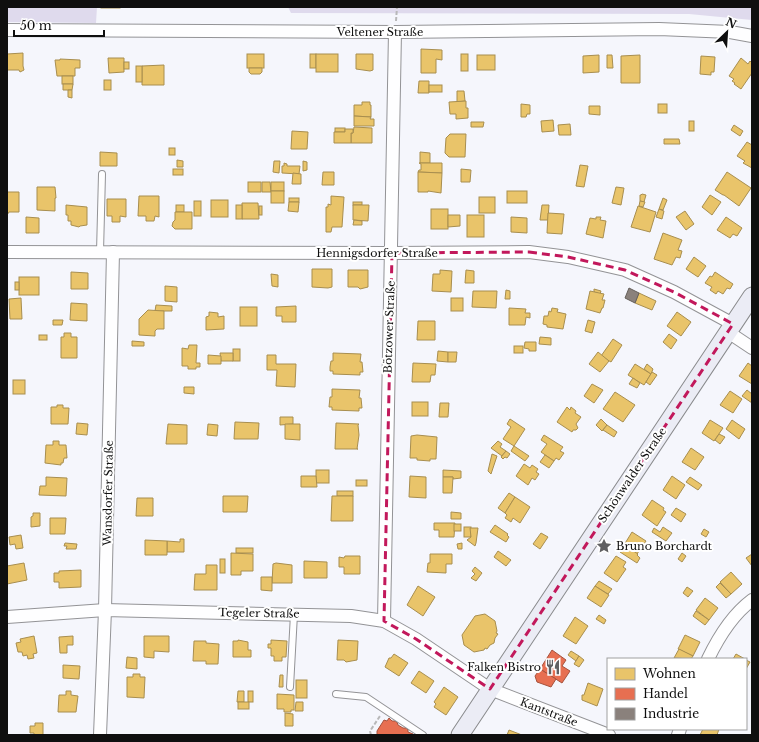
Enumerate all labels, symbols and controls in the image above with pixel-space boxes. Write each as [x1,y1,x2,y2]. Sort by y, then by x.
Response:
scale bar [14,12,104,38]
north arrow [707,12,747,52]
text: N [724,14,739,32]
text: 50 m [20,18,52,33]
street label: Veltener Straße [336,25,423,39]
street label: Hennigsdorfer Straße [316,246,438,260]
street label: Bötzower Straße [380,280,398,374]
street label: Schönwalder Straße [595,425,669,525]
street label: Wansdorfer Straße [100,440,116,547]
place icon: Bruno Borchardt [595,537,613,555]
place label: Bruno Borchardt [616,539,713,553]
street label: Tegeler Straße [218,605,300,621]
restaurant icon: Falken Bistro [544,658,562,676]
legend [607,658,747,730]
place label: Falken Bistro [467,660,541,674]
text: Wohnen [642,666,696,681]
text: Handel [643,686,688,701]
street label: Kantstraße [518,695,580,729]
text: Industrie [643,706,699,721]

